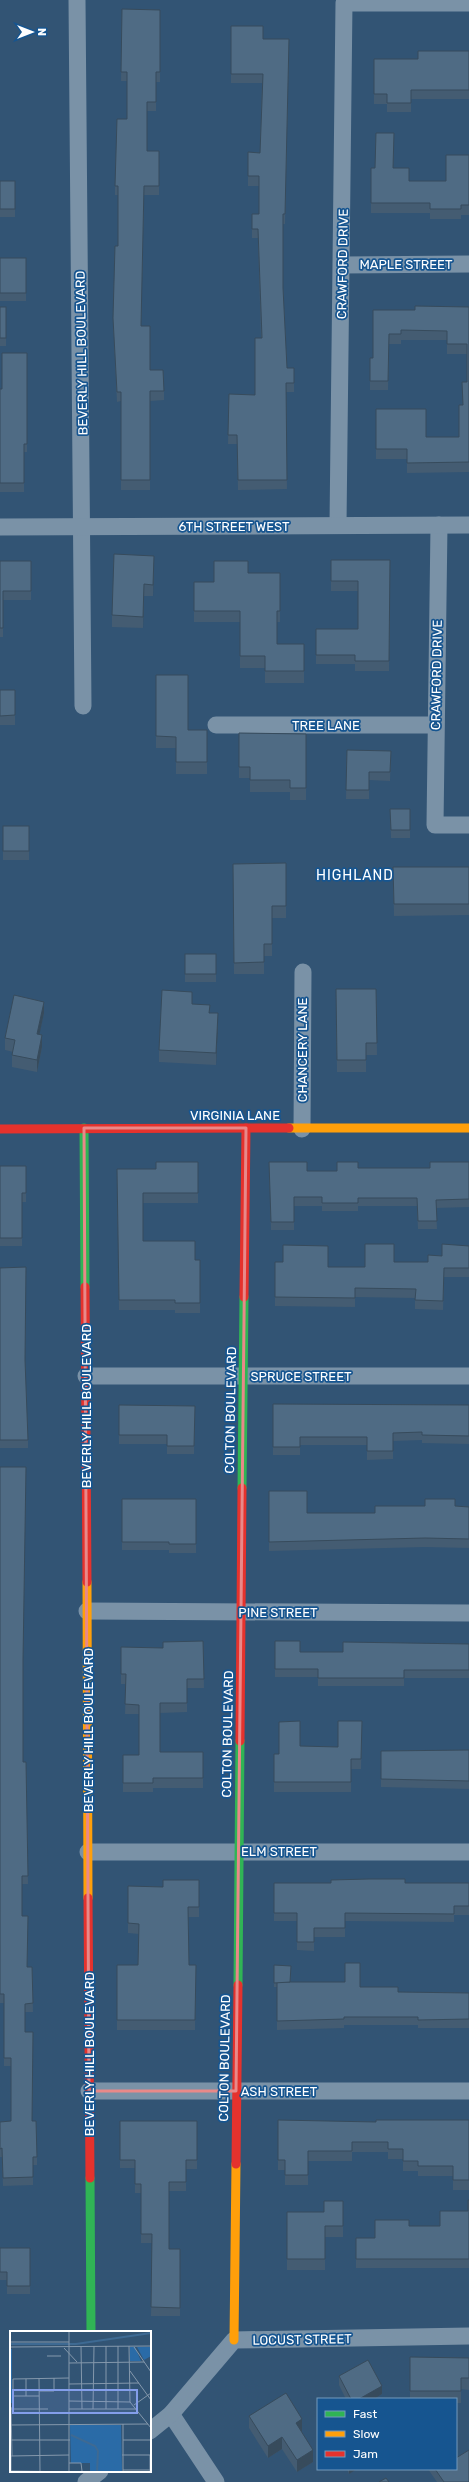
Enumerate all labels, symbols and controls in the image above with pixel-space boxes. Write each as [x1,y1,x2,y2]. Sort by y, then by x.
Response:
north arrow [12,12,52,52]
text: N [35,28,48,36]
street label: CRAWFORD DRIVE [334,209,351,319]
street label: MAPLE STREET [359,257,453,272]
street label: BEVERLY HILL BOULEVARD [73,271,90,435]
street label: 6TH STREET WEST [178,519,290,534]
street label: CRAWFORD DRIVE [428,620,445,730]
street label: TREE LANE [292,718,360,733]
district label: HIGHLAND [316,867,394,884]
street label: CHANCERY LANE [295,998,310,1102]
street label: VIRGINIA LANE [190,1108,280,1123]
street label: BEVERLY HILL BOULEVARD [79,1324,94,1488]
street label: COLTON BOULEVARD [222,1346,239,1474]
street label: SPRUCE STREET [250,1369,352,1384]
street label: PINE STREET [238,1605,318,1620]
street label: BEVERLY HILL BOULEVARD [81,1648,96,1812]
street label: COLTON BOULEVARD [219,1670,236,1798]
street label: ELM STREET [241,1844,317,1859]
street label: BEVERLY HILL BOULEVARD [82,1972,97,2136]
street label: COLTON BOULEVARD [216,1994,233,2122]
street label: ASH STREET [241,2084,318,2099]
inset map [10,2331,151,2472]
street label: LOCUST STREET [252,2331,352,2348]
legend [317,2398,457,2470]
text: Fast [353,2407,377,2421]
text: Slow [353,2427,380,2441]
text: Jam [353,2447,378,2461]

